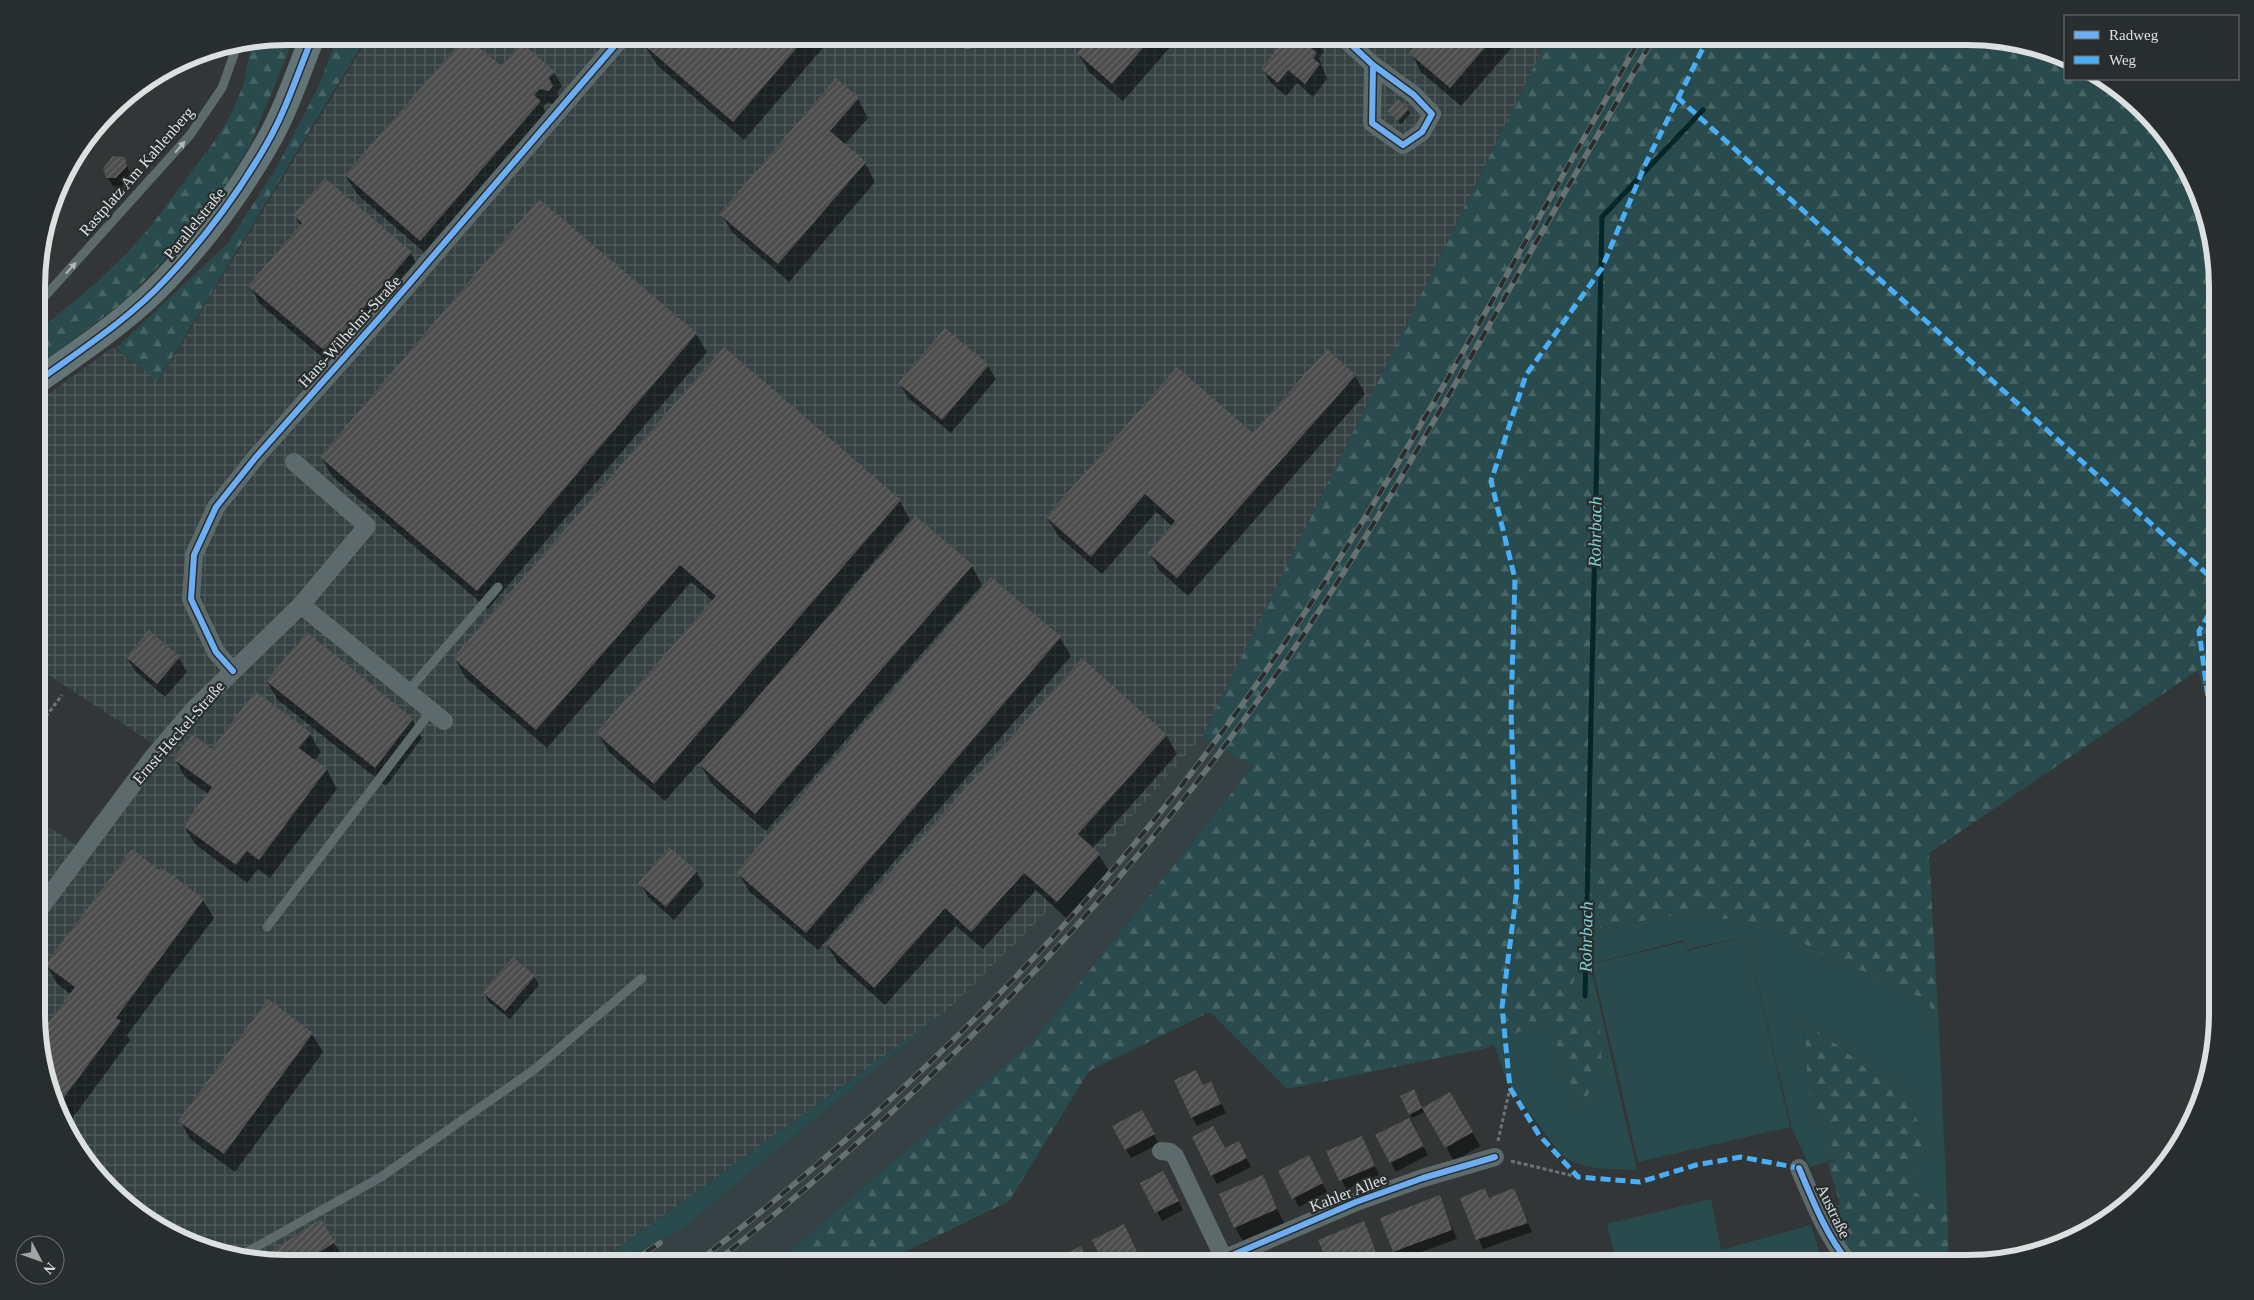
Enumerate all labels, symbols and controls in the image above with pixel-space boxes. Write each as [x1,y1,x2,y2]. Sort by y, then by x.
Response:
legend [2064,15,2239,80]
text: Radweg [2109,27,2159,43]
text: Weg [2109,52,2137,68]
street label: Rastplatz Am Kahlenberg [76,103,198,240]
one-way arrow [174,140,185,153]
street label: Parallelstraße [160,184,228,263]
one-way arrow [65,262,77,274]
street label: Hans-Wilhelmi-Straße [295,272,404,391]
water label: Rohrbach [1584,496,1606,569]
street label: Ernst-Heckel-Straße [129,677,228,787]
water label: Rohrbach [1575,901,1597,974]
street label: Kahler Allee [1307,1170,1389,1215]
street label: Austraße [1813,1182,1854,1241]
north arrow [15,1235,65,1285]
text: N [40,1259,58,1277]

